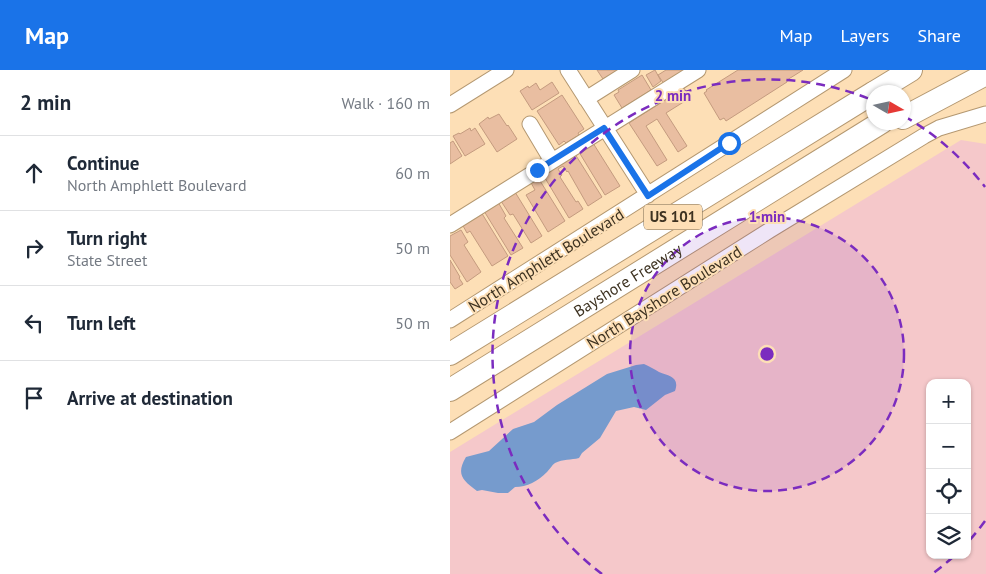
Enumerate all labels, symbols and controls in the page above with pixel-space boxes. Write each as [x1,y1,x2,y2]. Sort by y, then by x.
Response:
text: Map [25,20,69,51]
text: Map [780,24,812,47]
text: Layers [840,24,889,47]
text: Share [917,24,961,47]
north arrow [866,85,911,130]
text: 2 min [655,86,691,105]
text: 2 min [20,89,71,116]
text: Walk · 160 m [341,93,430,113]
route start [718,132,741,155]
text: Continue [67,151,139,175]
icon: ahead [20,159,48,187]
route end [526,159,549,182]
text: 60 m [395,163,430,183]
text: North Amphlett Boulevard [67,175,247,195]
street label: North Amphlett Boulevard [465,204,627,316]
road number: US 101 [644,204,702,230]
text: 1 min [749,207,785,226]
text: Turn right [67,226,147,250]
icon: right [20,234,48,262]
text: 50 m [395,238,430,258]
street label: Bayshore Freeway [570,238,686,321]
street label: North Bayshore Boulevard [583,241,745,353]
text: State Street [67,250,147,270]
icon: left [20,309,48,337]
text: Turn left [67,311,136,335]
text: 50 m [395,313,430,333]
centre of rings [758,345,776,363]
map controls [926,379,971,559]
button: + [926,379,971,424]
icon: arrive [20,384,48,412]
text: Arrive at destination [67,386,233,410]
button: − [926,424,971,469]
button: locate [926,469,971,514]
button: layers [926,514,971,559]

